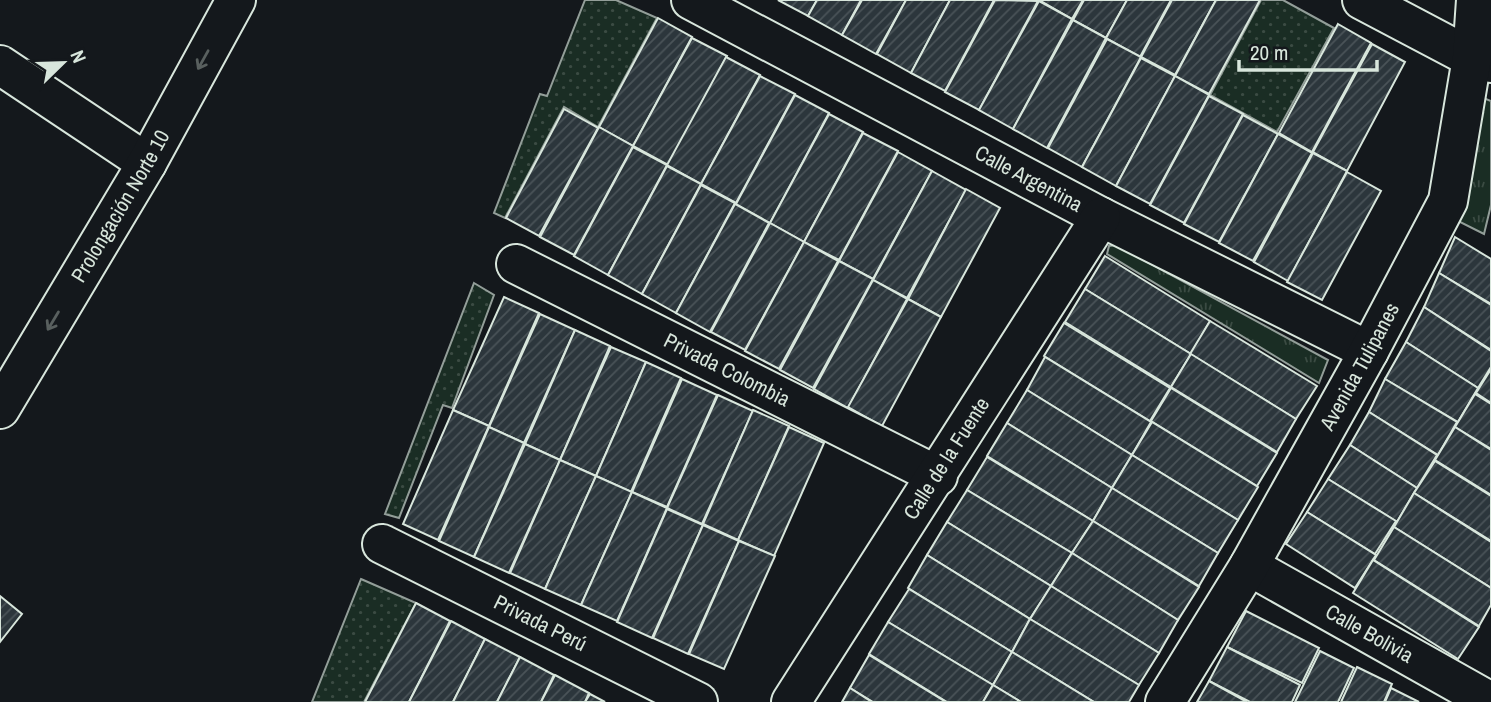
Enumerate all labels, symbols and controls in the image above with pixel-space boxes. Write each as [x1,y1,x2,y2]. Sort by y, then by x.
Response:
north arrow [28,28,98,98]
scale bar [1239,28,1377,72]
text: 20 m [1250,38,1288,67]
text: N [64,46,93,67]
one-way arrow [196,49,210,70]
street label: Prolongación Norte 10 [64,125,176,288]
street label: Calle Argentina [970,138,1088,219]
street label: Avenida Tulipanes [1312,297,1406,436]
one-way arrow [46,310,60,330]
street label: Privada Colombia [659,326,796,414]
street label: Calle de la Fuente [896,391,996,525]
street label: Privada Perú [489,587,592,658]
street label: Calle Bolivia [1320,597,1419,670]

